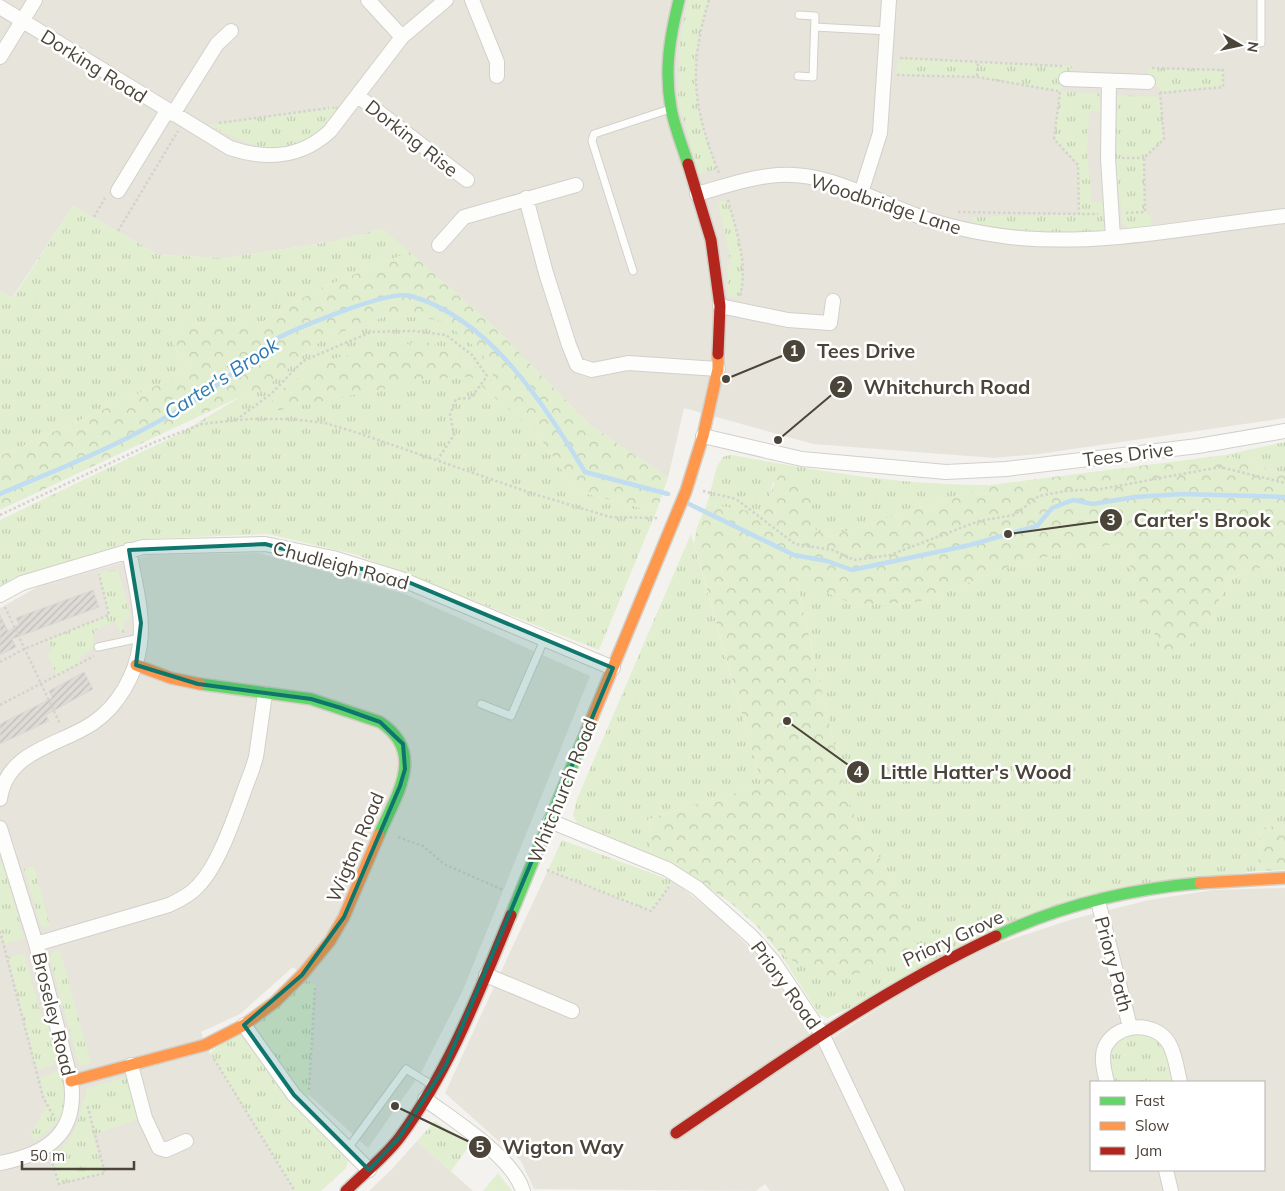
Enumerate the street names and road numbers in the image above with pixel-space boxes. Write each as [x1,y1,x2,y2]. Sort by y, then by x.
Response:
street label: Dorking Road [37,24,151,108]
street label: Dorking Rise [361,94,463,182]
street label: Woodbridge Lane [807,168,965,240]
street label: Tees Drive [1081,437,1175,471]
street label: Chudleigh Road [270,535,412,595]
street label: Whitchurch Road [522,715,602,867]
street label: Wigton Road [321,788,389,906]
street label: Priory Grove [899,904,1007,972]
street label: Priory Path [1090,914,1138,1014]
street label: Priory Road [746,936,826,1034]
street label: Broseley Road [27,950,81,1078]

